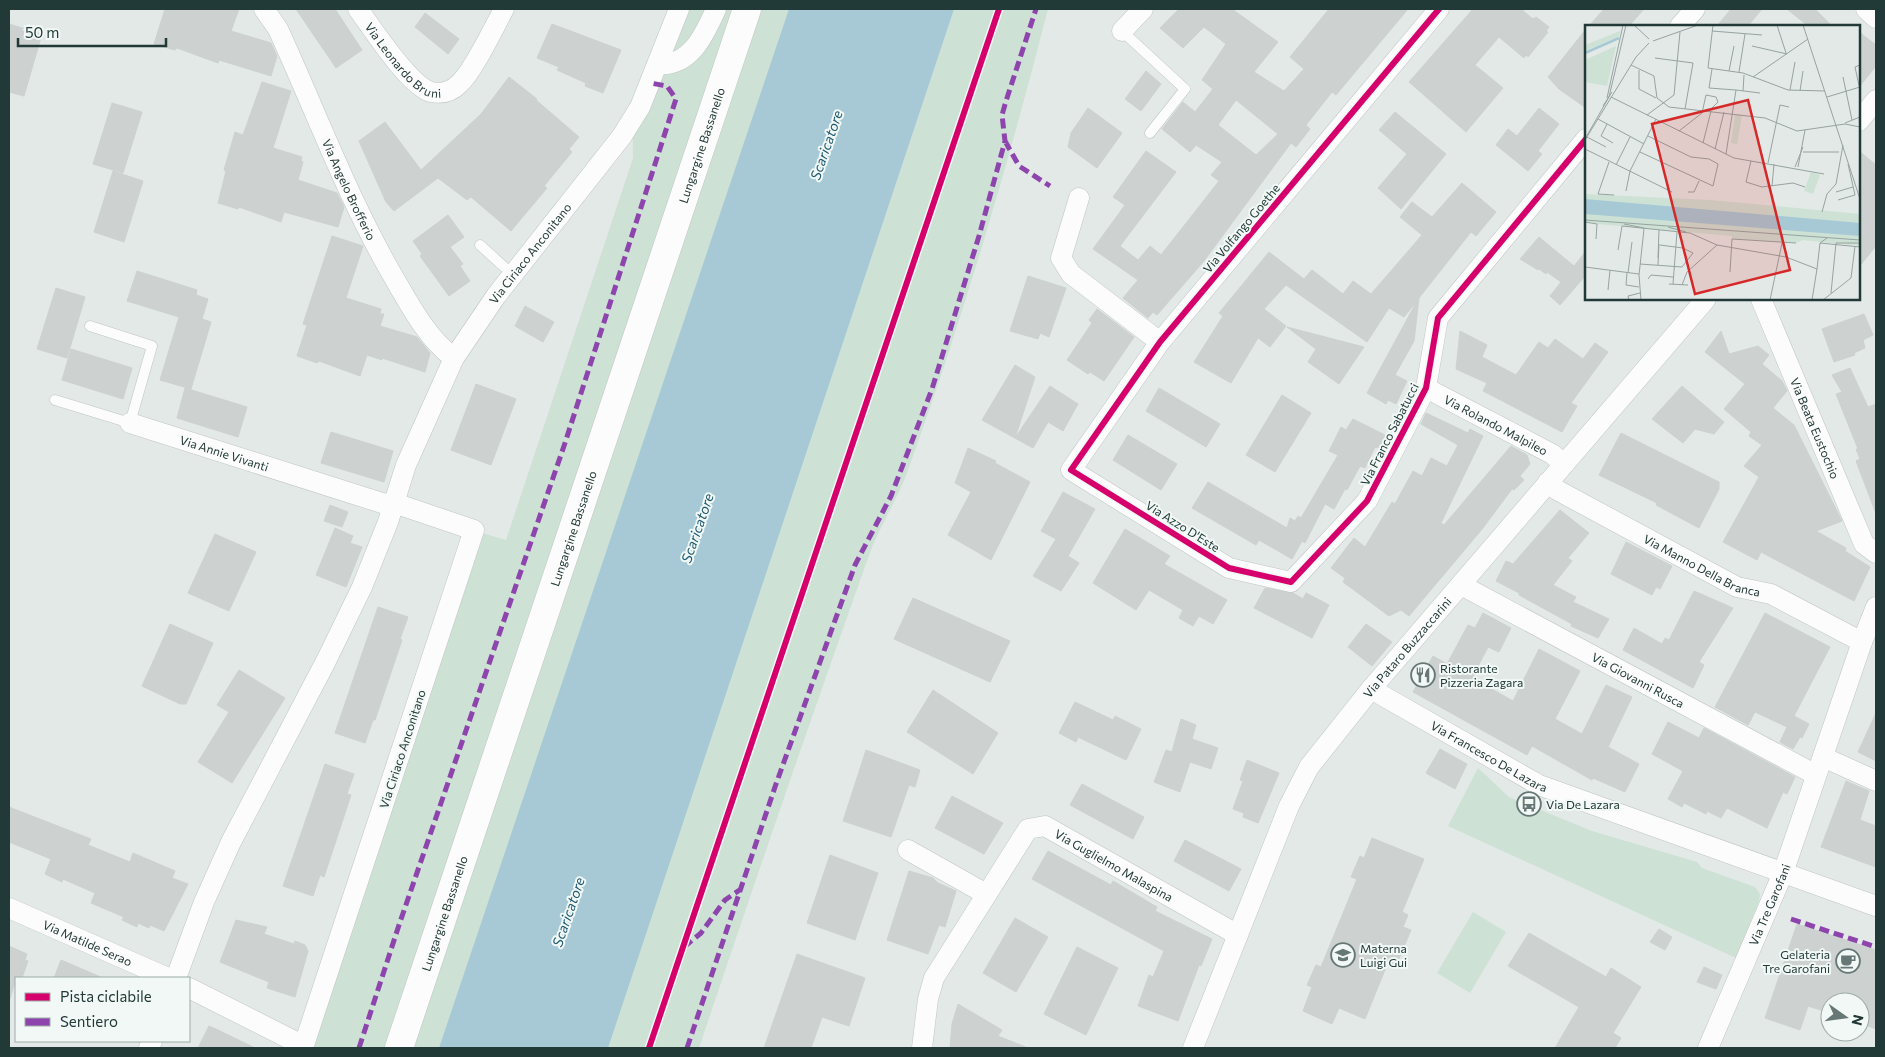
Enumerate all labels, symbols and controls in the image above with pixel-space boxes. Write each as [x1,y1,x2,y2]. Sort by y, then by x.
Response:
scale bar [18,15,165,47]
street label: Via Leonardo Bruni [363,20,441,100]
text: 50 m [25,23,59,41]
inset map [1585,25,1860,300]
street label: Lungargine Bassanello [676,86,727,205]
water label: Scaricatore [806,107,846,182]
street label: Via Angelo Brofferio [320,137,379,242]
street label: Via Volfango Goethe [1200,181,1282,275]
street label: Via Ciriaco Anconitano [486,200,574,306]
street label: Via Beata Eustochio [1788,375,1843,481]
street label: Via Franco Sabatucci [1357,380,1421,488]
street label: Via Rolando Malpileo [1442,392,1550,458]
street label: Via Annie Vivanti [178,432,270,474]
street label: Lungargine Bassanello [547,469,599,588]
water label: Scaricatore [677,490,717,565]
street label: Via Azzo D'Este [1143,498,1223,554]
street label: Via Manno Della Branca [1641,531,1762,599]
street label: Via Pataro Buzzaccarini [1360,594,1454,700]
street label: Via Giovanni Rusca [1590,649,1687,710]
place label: Ristorante Pizzeria Zagara [1440,661,1523,689]
restaurant icon: Ristorante Pizzeria Zagara [1410,662,1436,688]
street label: Via Ciriaco Anconitano [376,688,428,810]
street label: Via Francesco De Lazara [1428,718,1549,794]
bus stop icon: Via De Lazara [1516,791,1542,817]
place label: Via De Lazara [1546,797,1620,811]
street label: Via Guglielmo Malaspina [1053,826,1176,904]
street label: Lungargine Bassanello [418,854,470,973]
street label: Via Tre Garofani [1746,862,1793,948]
water label: Scaricatore [548,874,588,949]
street label: Via Matilde Serao [41,917,134,968]
place label: Materna Luigi Gui [1360,941,1407,969]
school or university icon: Materna Luigi Gui [1330,942,1356,968]
place label: Gelateria Tre Garofani [1762,947,1830,975]
cafe icon: Gelateria Tre Garofani [1835,948,1861,974]
legend [15,977,190,1042]
text: Pista ciclabile [60,987,152,1005]
north arrow [1820,992,1870,1042]
text: Sentiero [60,1012,118,1030]
text: N [1849,1013,1868,1027]

